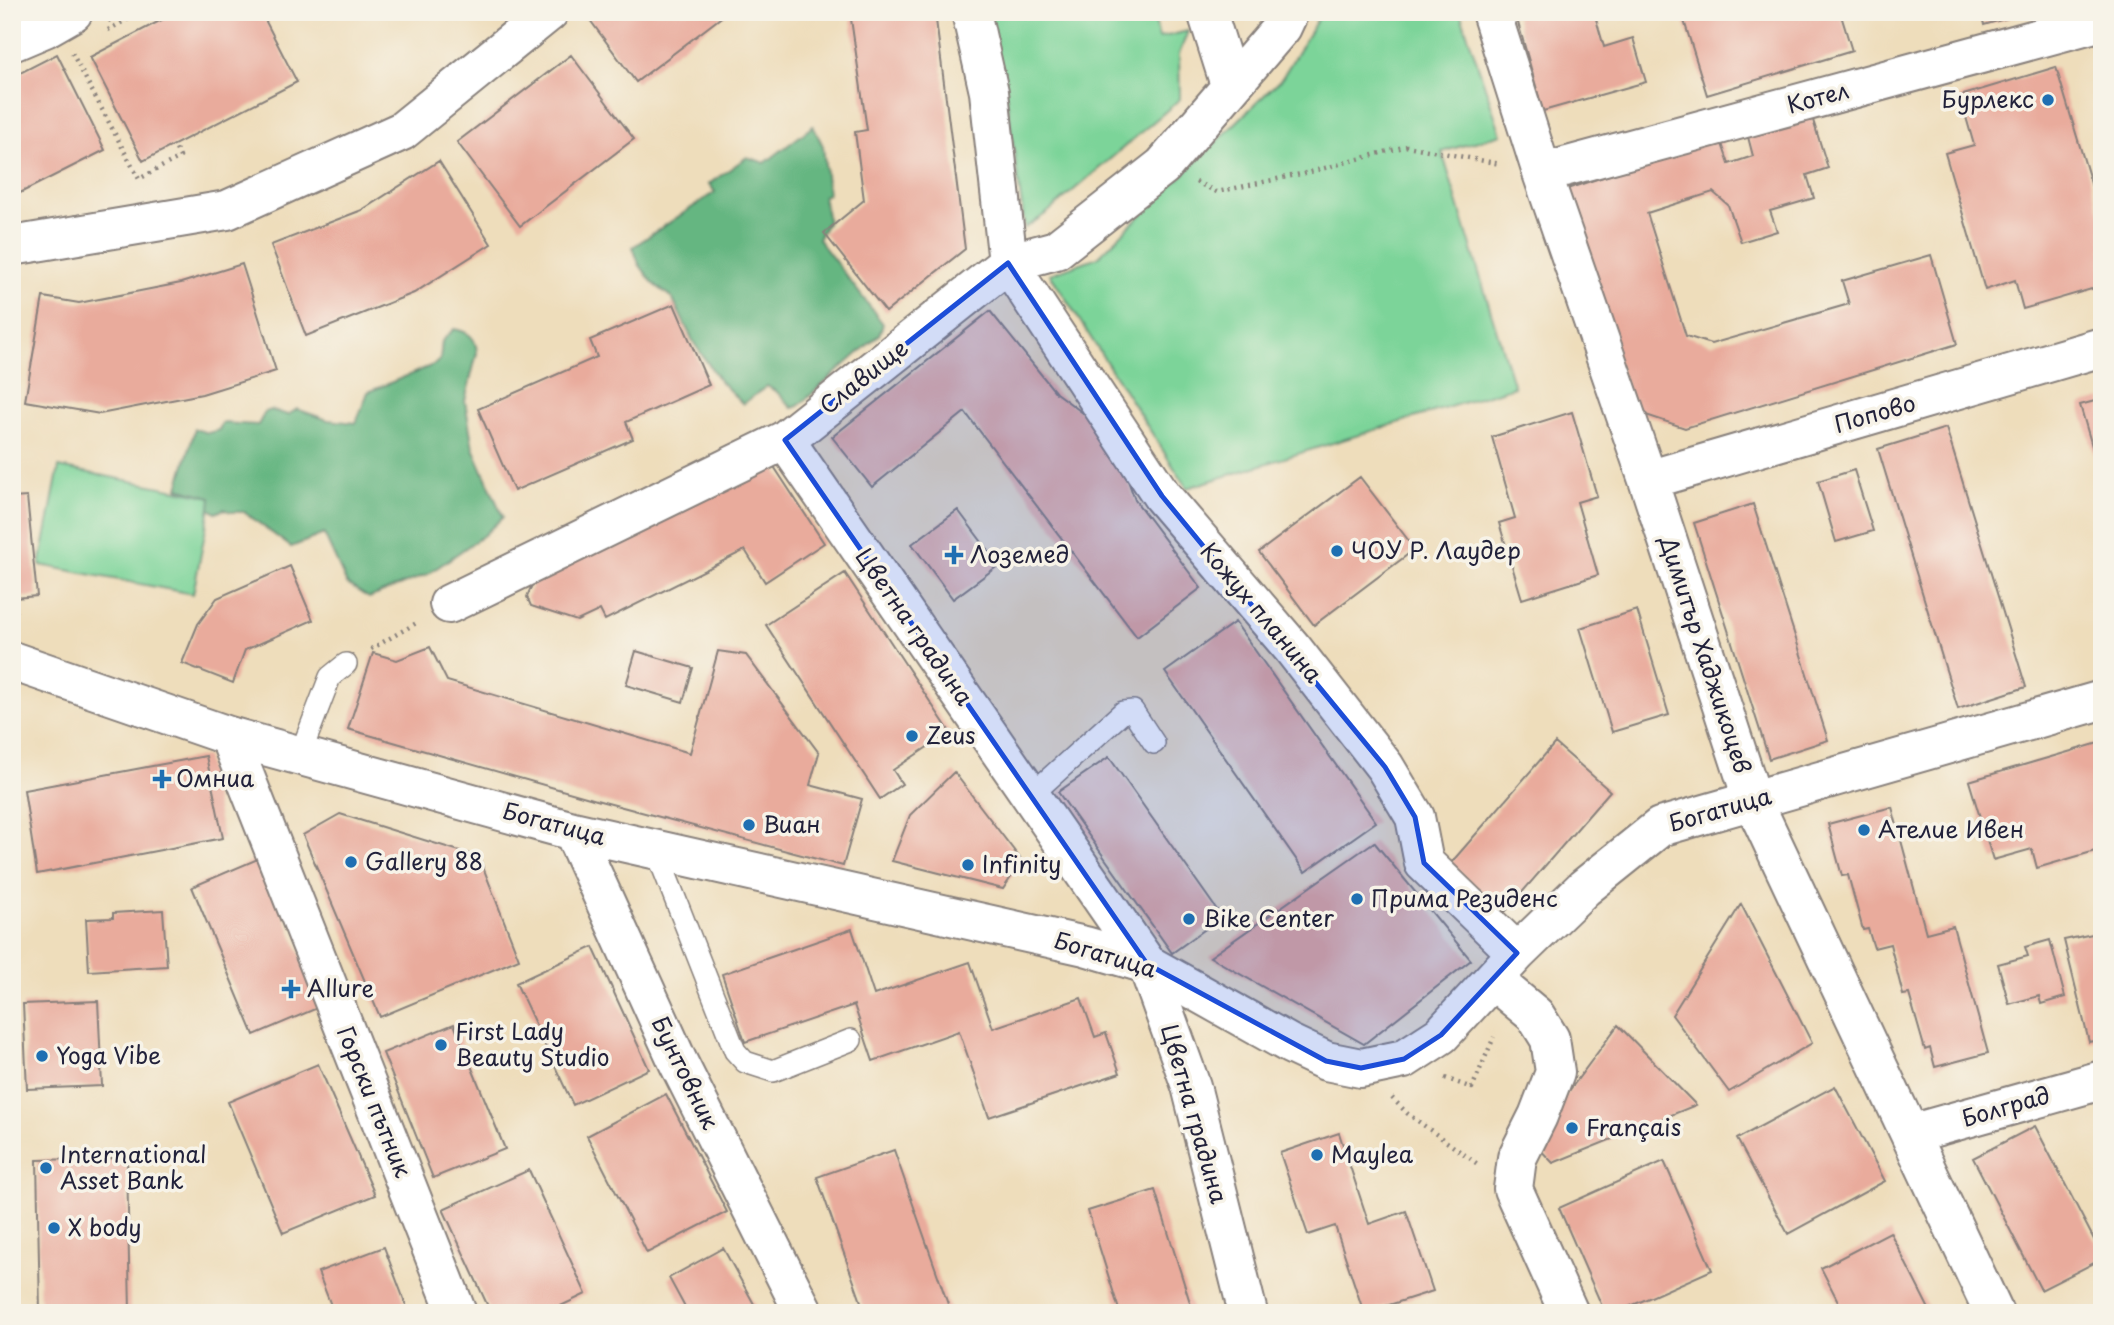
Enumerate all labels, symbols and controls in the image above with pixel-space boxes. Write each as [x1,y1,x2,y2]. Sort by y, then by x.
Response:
street label: Котел [1783,72,1852,122]
place label: Бурлекс [1942,81,2034,116]
marker: Бурлекс [2040,92,2056,108]
street label: Славище [811,330,915,422]
street label: Попово [1830,384,1919,441]
street label: Димитър Хаджикоцев [1651,531,1761,778]
place label: ЧОУ Р. Лаудер [1351,532,1521,567]
street label: Кожух планина [1193,534,1332,690]
place label: Лоземед [970,536,1069,571]
street label: Цветна градина [848,540,983,712]
marker: ЧОУ Р. Лаудер [1329,543,1345,559]
marker: Лоземед [944,545,964,565]
place label: Zeus [926,717,976,752]
marker: Zeus [904,728,920,744]
place label: Омниа [176,760,254,795]
marker: Омниа [154,771,170,787]
street label: Богатица [1664,777,1776,840]
street label: Богатица [499,792,610,853]
place label: Виан [763,806,821,841]
place label: Ателие Ивен [1878,811,2024,846]
marker: Виан [741,817,757,833]
marker: Ателие Ивен [1856,822,1872,838]
place label: Gallery 88 [365,843,483,878]
place label: Infinity [982,846,1061,881]
marker: Gallery 88 [343,854,359,870]
marker: Infinity [960,857,976,873]
place label: Прима Резиденс [1371,880,1558,915]
marker: Прима Резиденс [1349,891,1365,907]
place label: Bike Center [1203,900,1334,935]
marker: Bike Center [1181,911,1197,927]
street label: Богатица [1050,921,1161,986]
place label: Allure [307,970,374,1005]
marker: Allure [281,979,301,999]
street label: Бунтовник [644,1010,729,1135]
place label: First Lady Beauty Studio [455,1013,610,1074]
street label: Цветна градина [1153,1020,1238,1208]
street label: Горски пътник [329,1021,422,1183]
place label: Yoga Vibe [56,1037,161,1072]
marker: First Lady Beauty Studio [433,1037,449,1053]
marker: Yoga Vibe [34,1048,50,1064]
street label: Болград [1957,1076,2054,1135]
place label: Français [1586,1109,1681,1144]
marker: Français [1564,1120,1580,1136]
place label: International Asset Bank [60,1136,206,1197]
place label: Maylea [1331,1136,1414,1171]
marker: Maylea [1309,1147,1325,1163]
marker: International Asset Bank [38,1160,54,1176]
place label: X body [68,1209,142,1244]
marker: X body [46,1220,62,1236]

